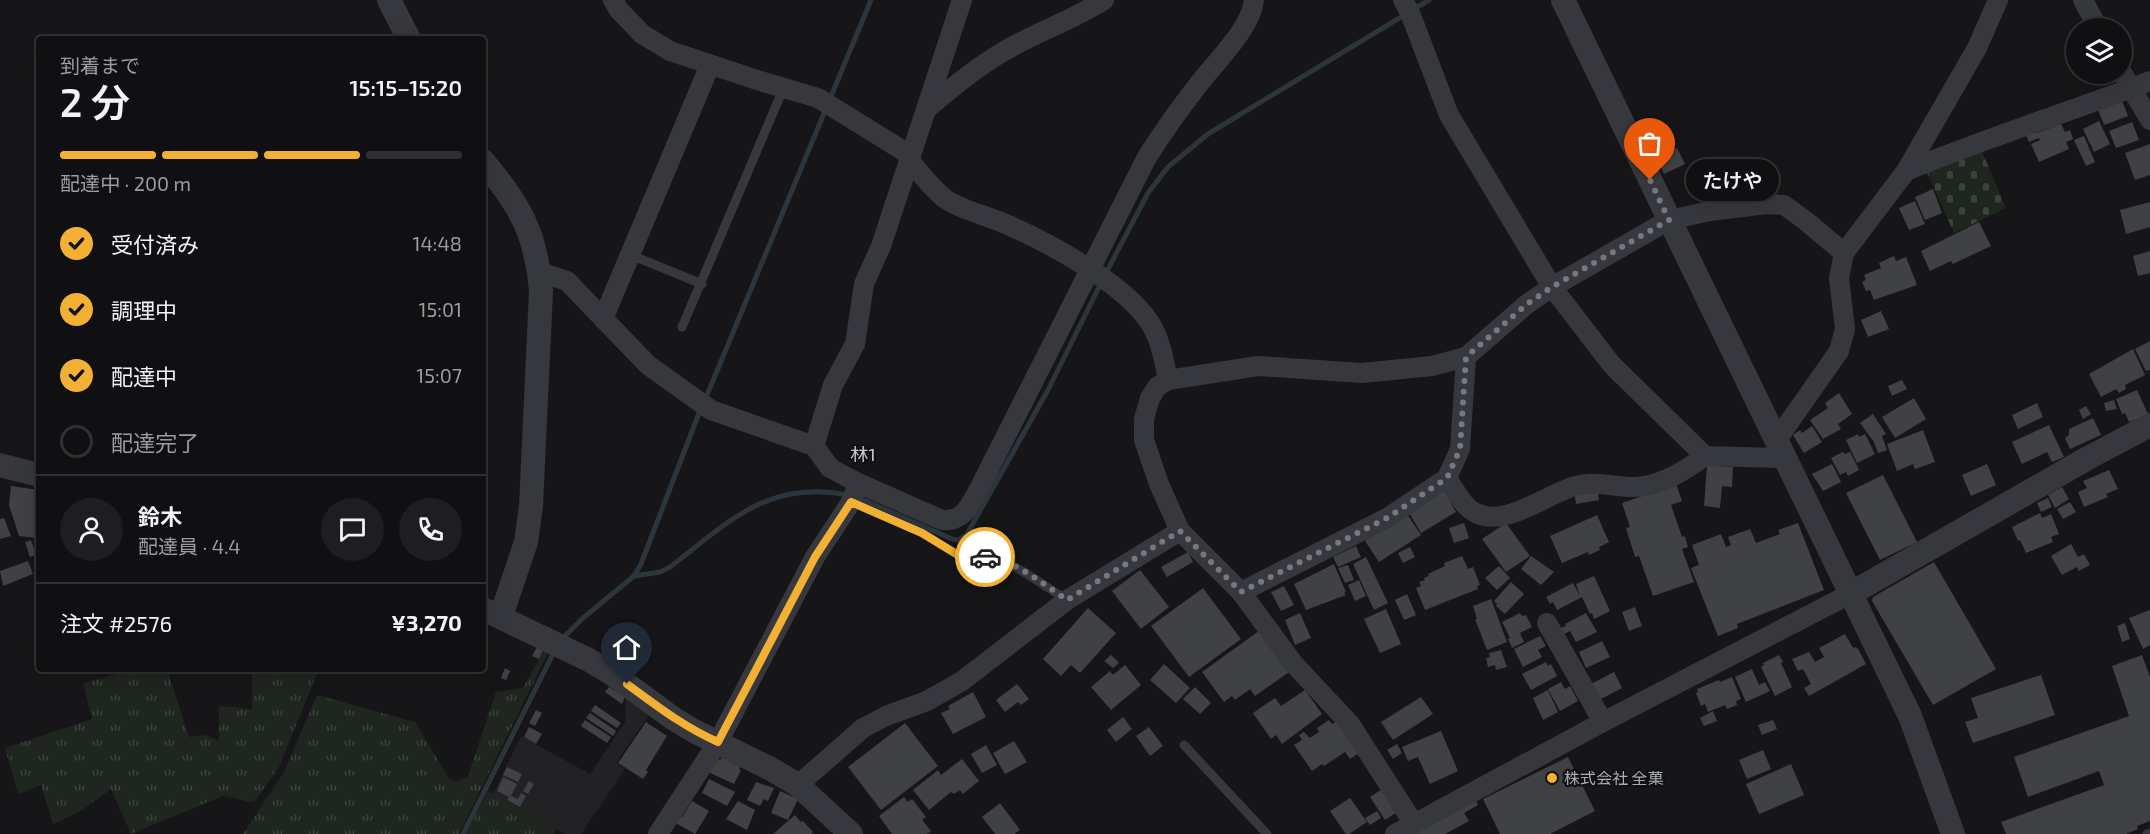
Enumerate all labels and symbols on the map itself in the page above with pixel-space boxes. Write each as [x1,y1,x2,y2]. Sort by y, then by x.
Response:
pin [1624,118,1675,180]
callout: たけや [1686,159,1779,201]
district label: 林1 [850,443,876,465]
courier [955,527,1015,587]
pin [601,622,652,684]
place label: 株式会社 全菓 [1564,768,1664,787]
marker: 株式会社 全菓 [1545,771,1559,785]

